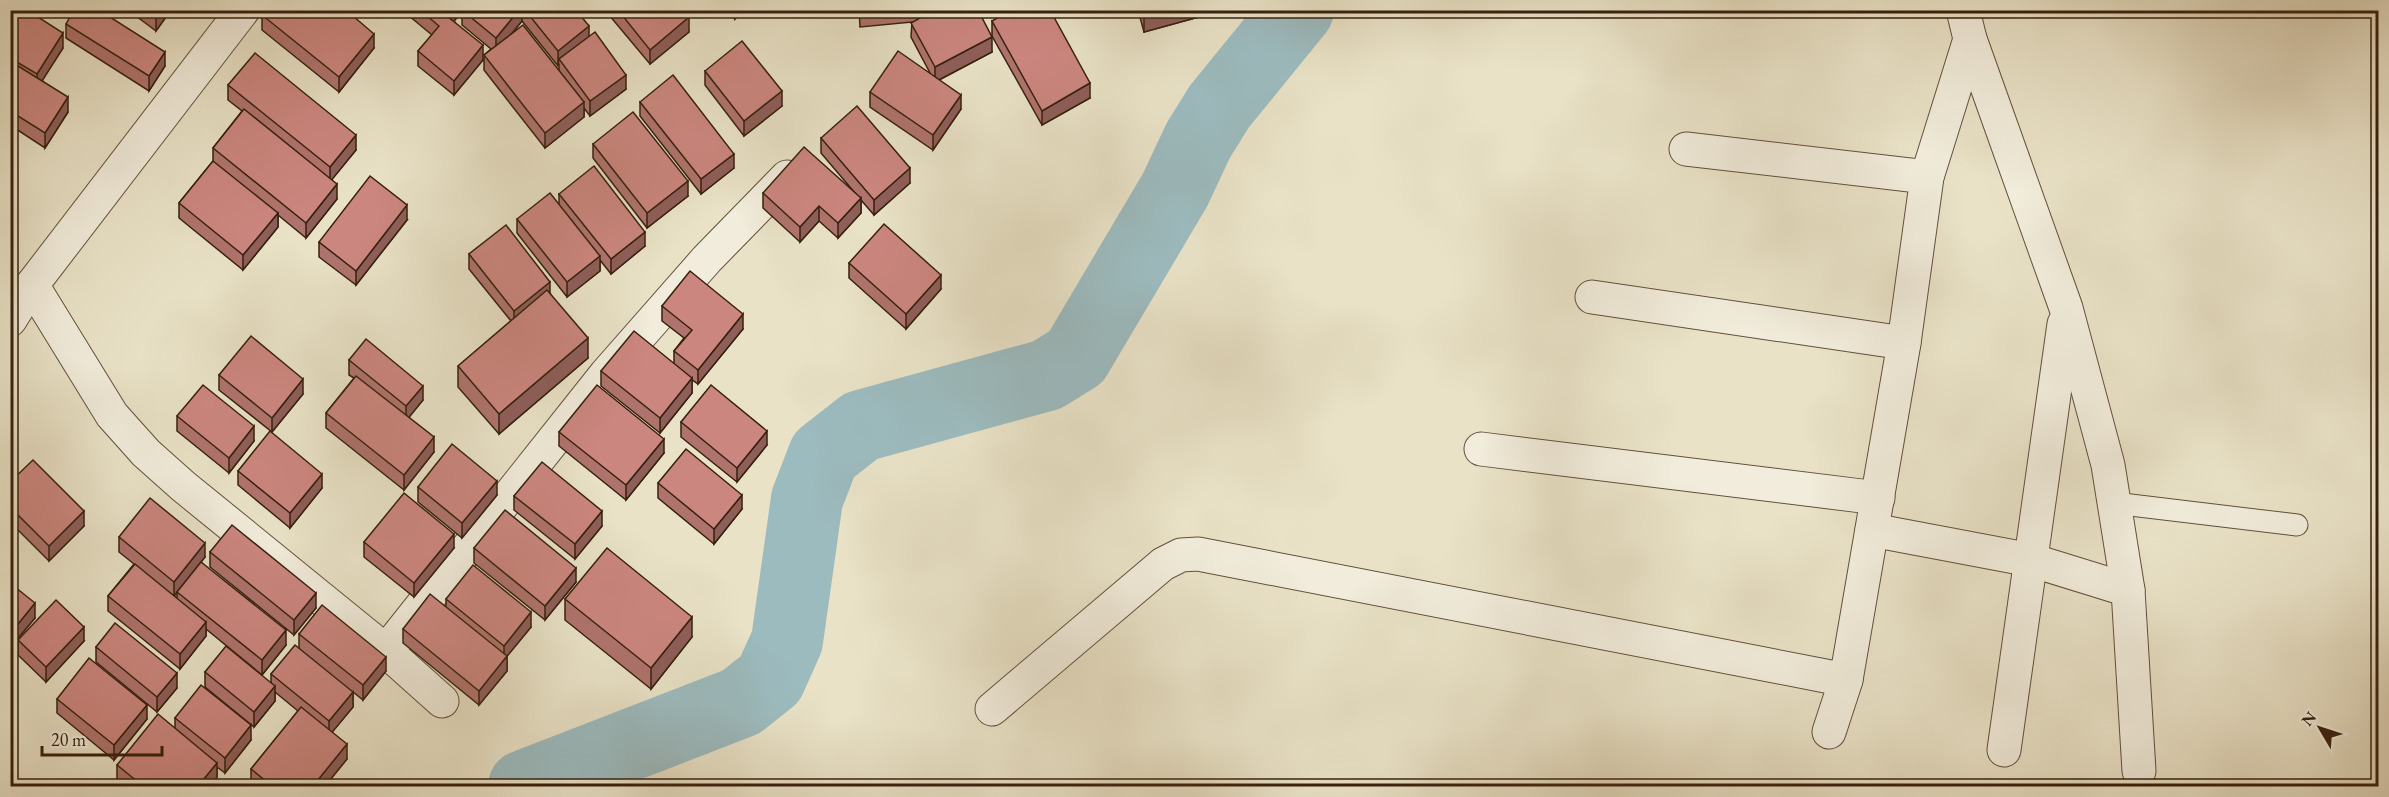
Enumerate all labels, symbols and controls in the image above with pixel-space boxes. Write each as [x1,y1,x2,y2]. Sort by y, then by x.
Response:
north arrow [2290,698,2350,758]
text: N [2296,707,2321,731]
scale bar [42,719,162,757]
text: 20 m [51,728,86,751]

